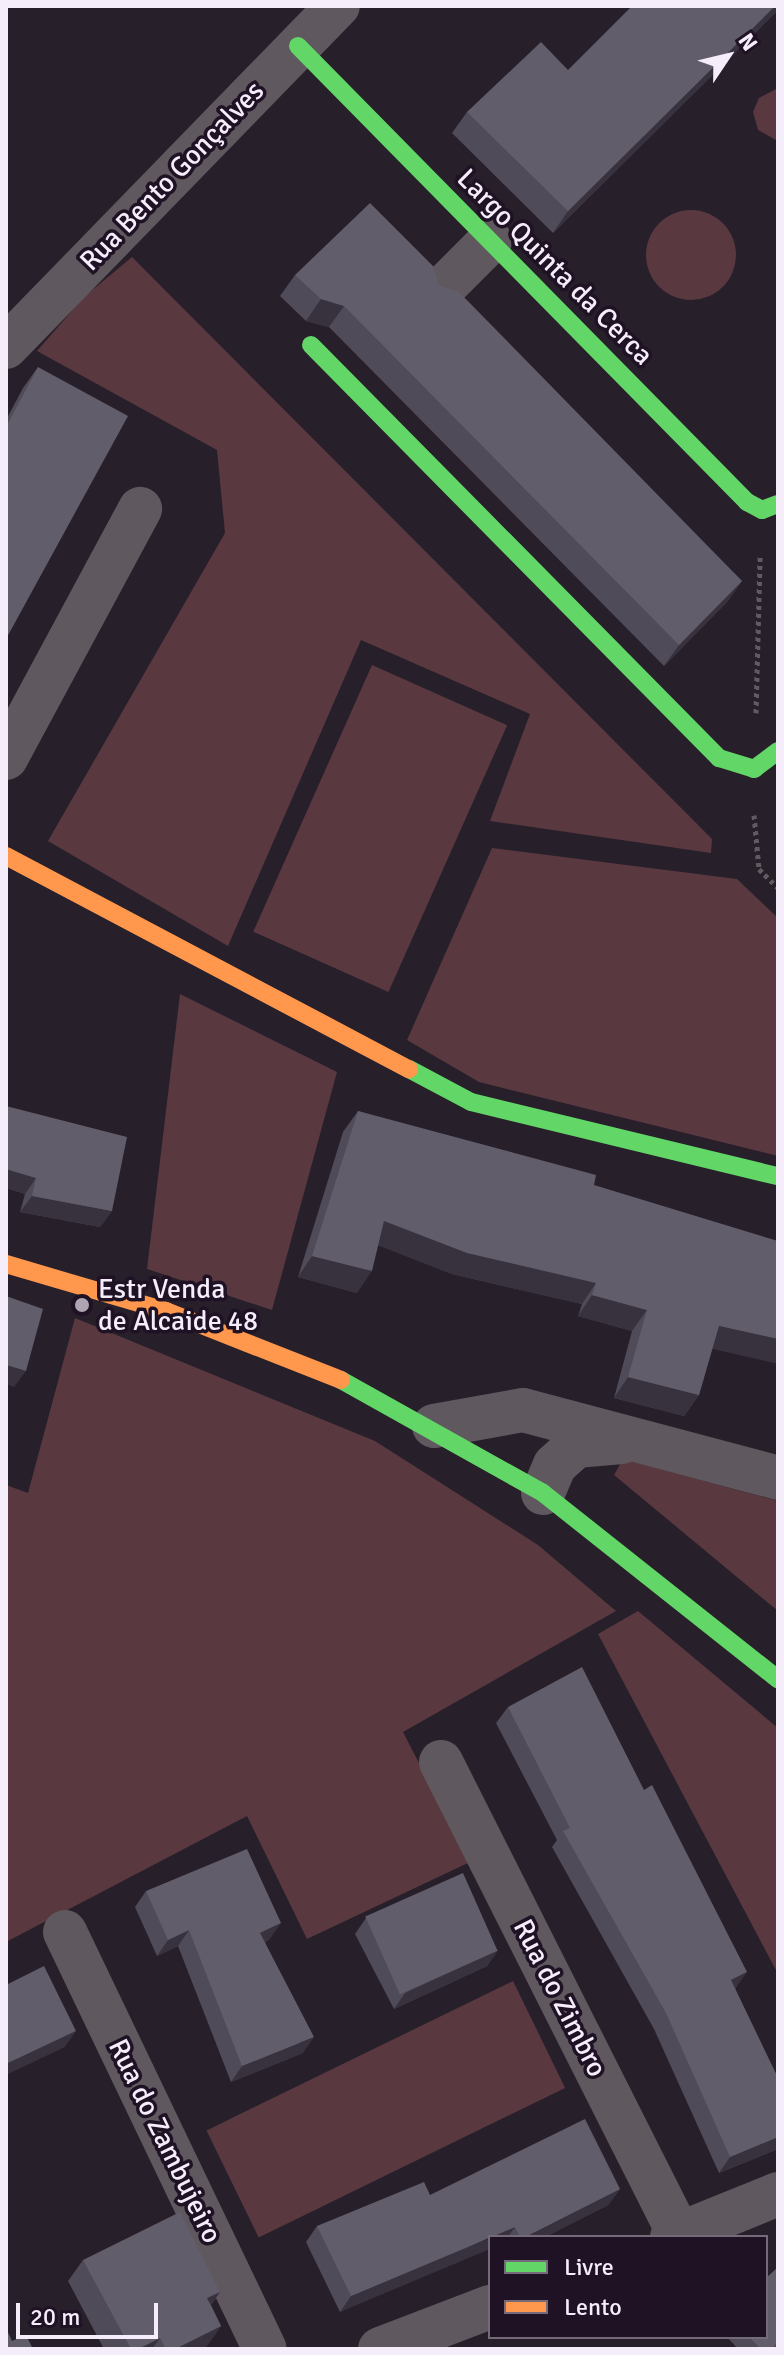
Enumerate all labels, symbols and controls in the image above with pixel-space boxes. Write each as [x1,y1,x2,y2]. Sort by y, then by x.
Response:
north arrow [688,16,768,96]
text: N [733,28,764,56]
street label: Rua Bento Gonçalves [73,74,271,278]
street label: Largo Quinta da Cerca [450,162,660,372]
place label: Estr Venda de Alcaide 48 [98,1272,258,1338]
marker: Estr Venda de Alcaide 48 [73,1296,91,1314]
street label: Rua do Zimbro [506,1914,614,2082]
street label: Rua do Zambujeiro [101,2033,229,2249]
legend [488,2235,768,2339]
text: Livre [564,2252,614,2282]
scale bar [20,2287,162,2337]
text: Lento [564,2292,622,2322]
text: 20 m [30,2302,80,2332]

